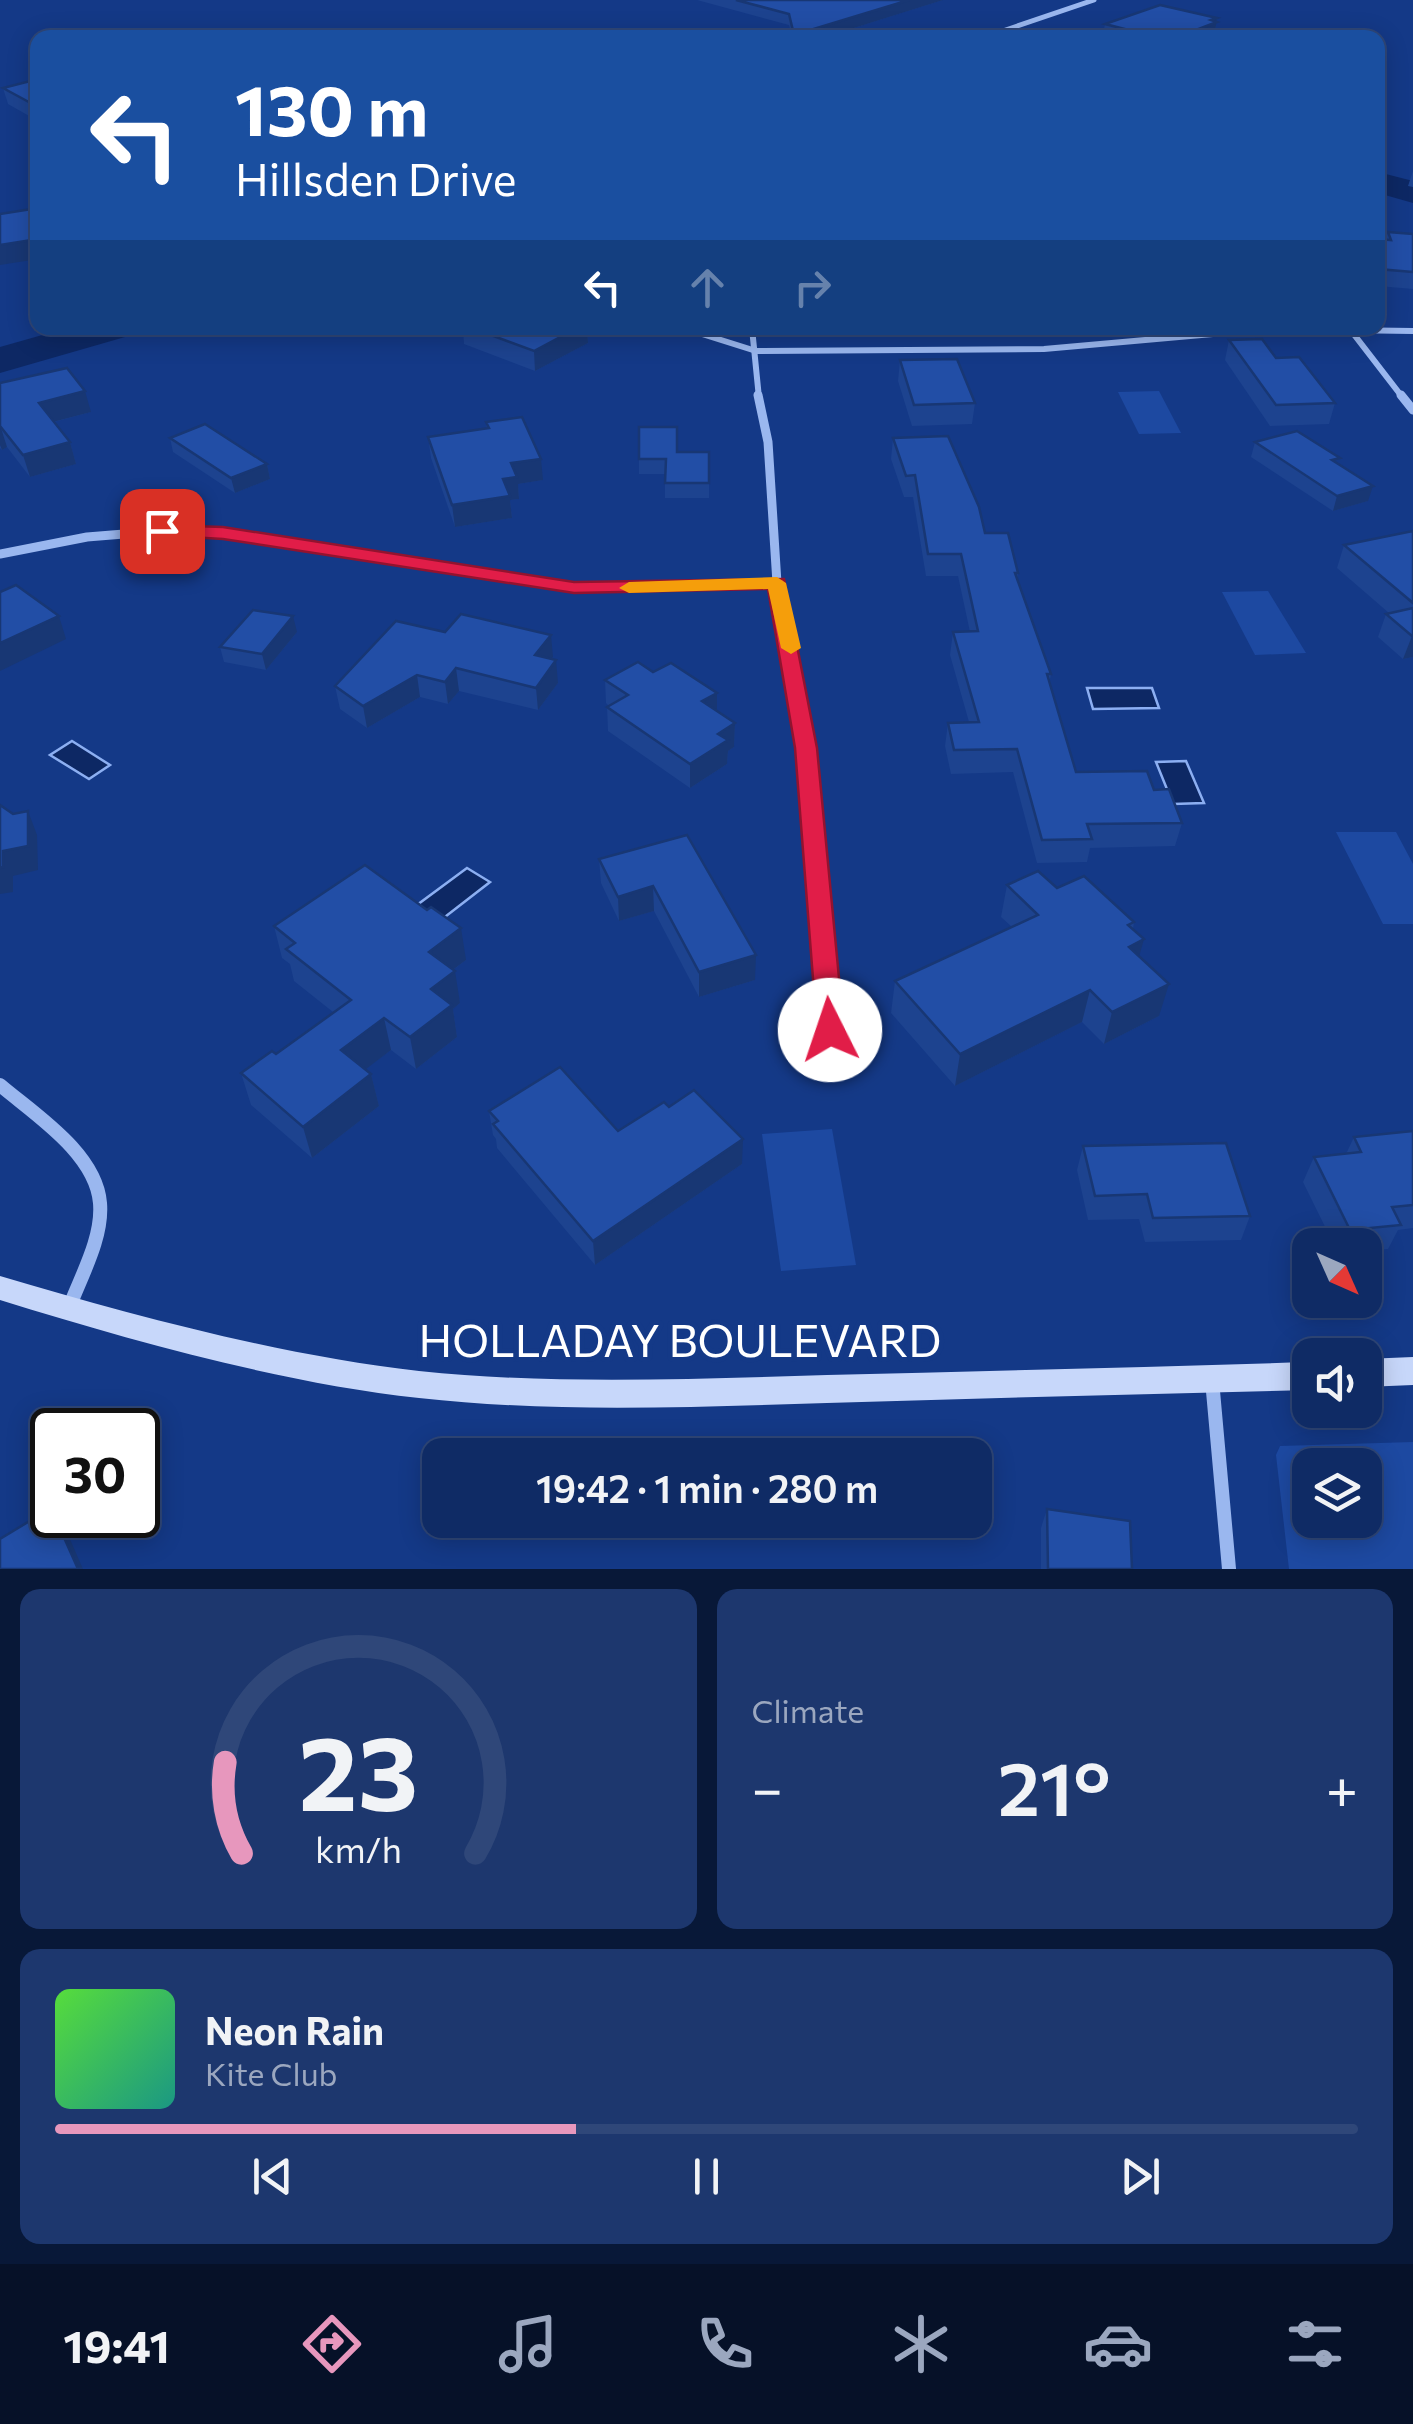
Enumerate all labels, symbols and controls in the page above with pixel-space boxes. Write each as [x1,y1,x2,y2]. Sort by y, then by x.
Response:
text: 130 m [235,65,428,150]
icon: left [70,70,200,200]
text: Hillsden Drive [235,150,516,205]
icon: left [575,260,630,315]
icon: ahead [680,260,735,315]
icon: right [785,260,840,315]
pin [120,489,205,574]
icon: arrive [135,504,190,559]
position arrow [778,978,882,1082]
north arrow [1292,1228,1382,1318]
map controls [1292,1228,1382,1538]
street label: HOLLADAY BOULEVARD [418,1311,942,1366]
button: sound [1292,1338,1382,1428]
speed limit sign: 30 [30,1408,160,1538]
button: layers [1292,1448,1382,1538]
text: 19:42 · 1 min · 280 m [536,1464,878,1511]
text: Climate [752,1690,864,1730]
text: 23 [298,1705,418,1832]
text: 21° [998,1740,1111,1831]
text: − [752,1753,783,1820]
text: + [1326,1753,1358,1820]
text: km/h [315,1827,402,1870]
text: Neon Rain [205,2006,384,2053]
text: Kite Club [205,2053,337,2093]
icon: previous [245,2149,300,2204]
icon: pause [679,2149,734,2204]
icon: next [1113,2149,1168,2204]
icon: directions [297,2309,367,2379]
icon: music [493,2309,563,2379]
icon: phone [690,2309,760,2379]
icon: climate [886,2309,956,2379]
icon: car [1083,2309,1153,2379]
icon: filters [1280,2309,1350,2379]
text: 19:41 [63,2317,170,2372]

